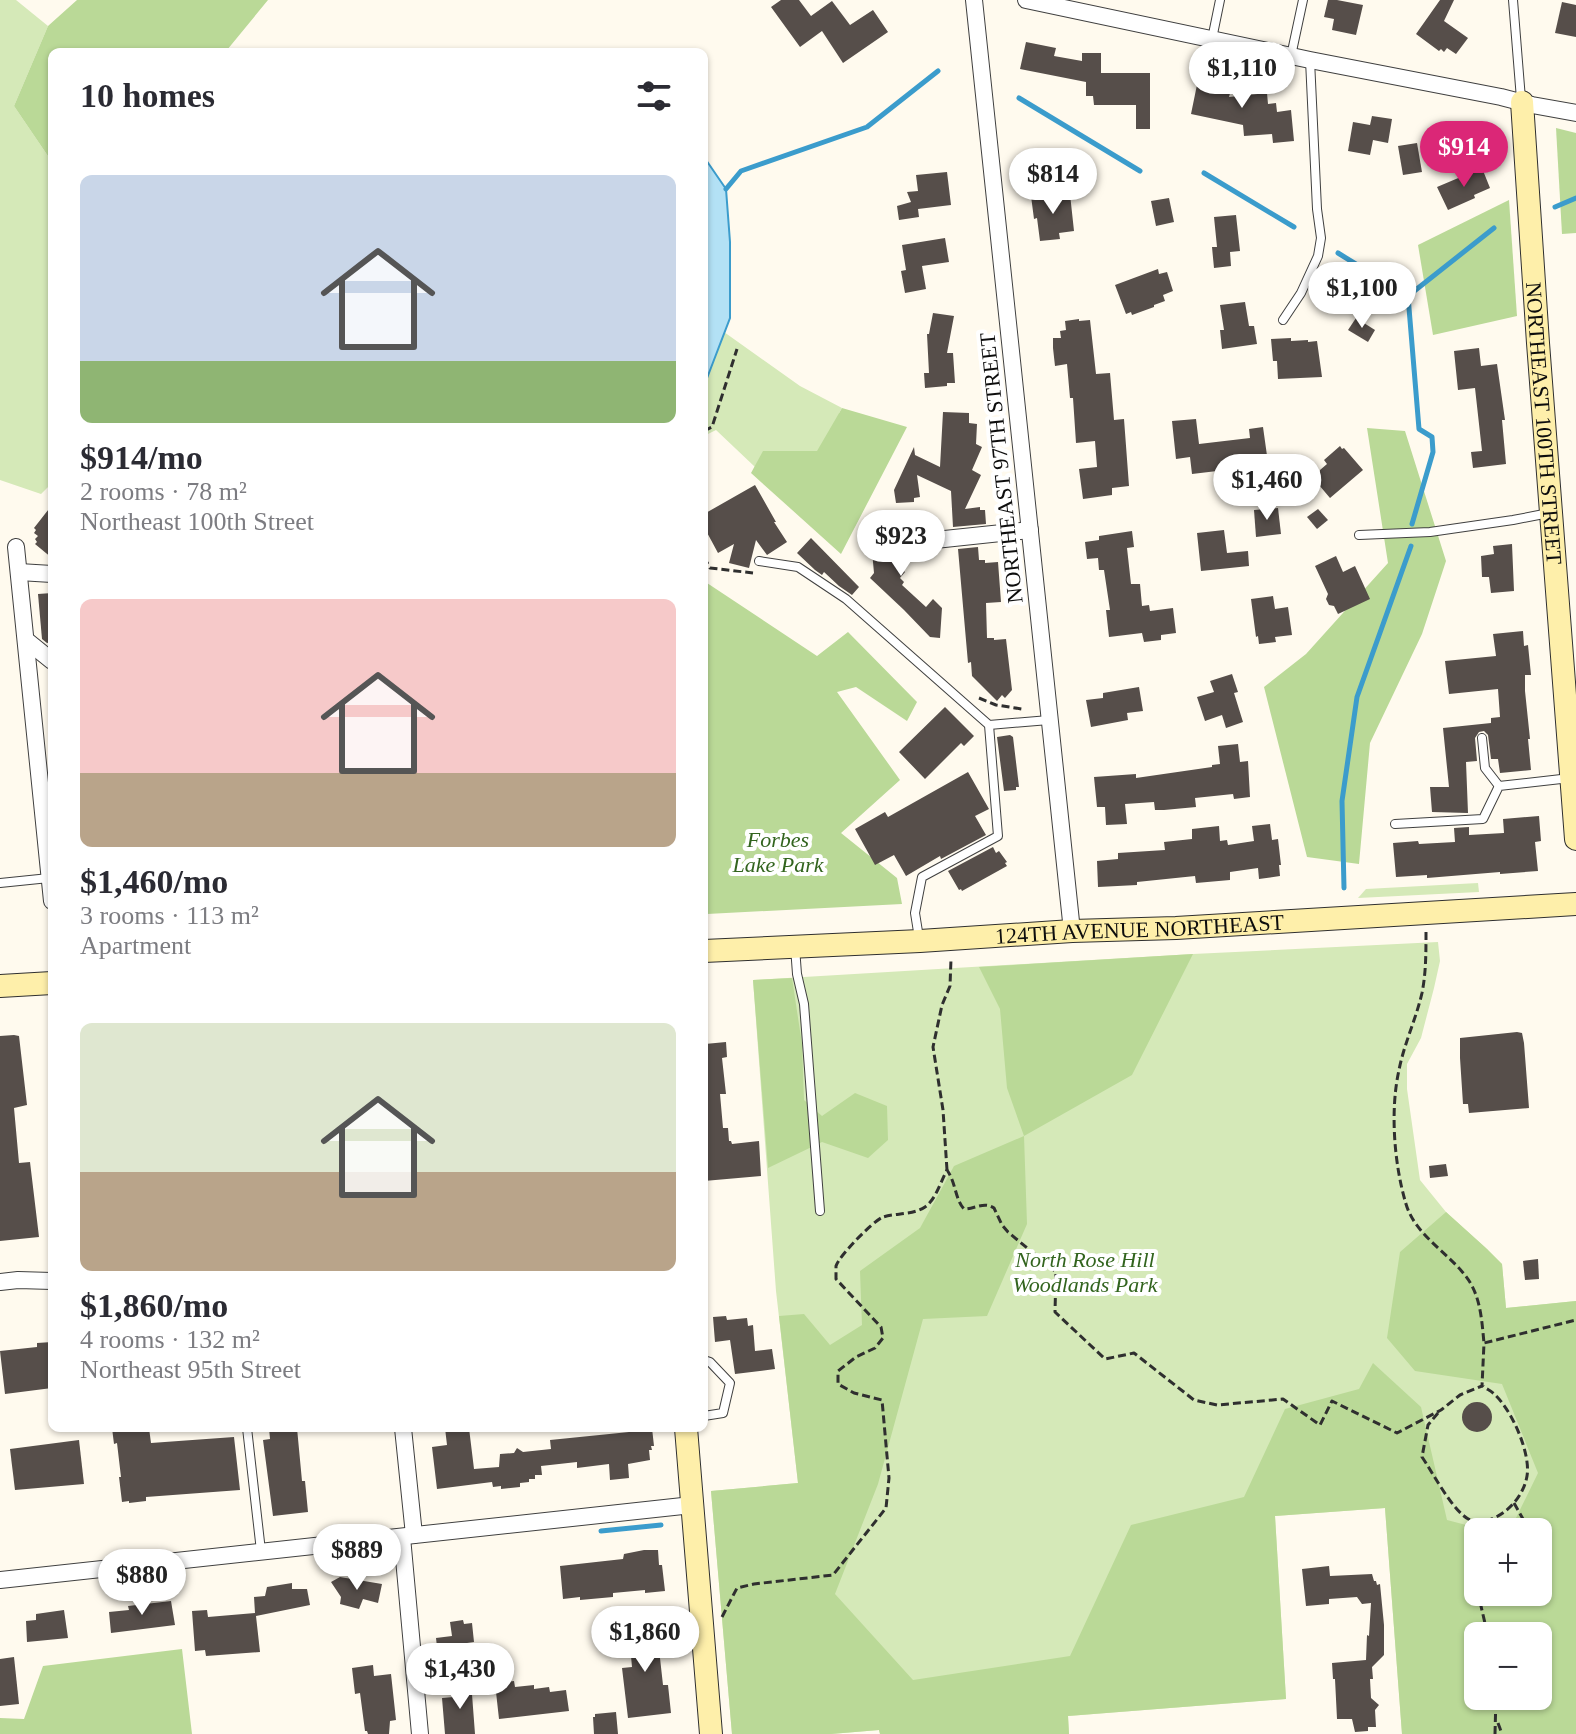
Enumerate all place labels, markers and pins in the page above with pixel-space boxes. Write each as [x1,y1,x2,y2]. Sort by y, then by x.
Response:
pin: $1,110 [1177,42,1307,110]
pin: $914 [1417,121,1511,189]
pin: $814 [1006,148,1100,216]
pin: $1,100 [1297,262,1427,330]
pin: $1,460 [1202,454,1332,522]
pin: $923 [854,510,948,578]
pin: $889 [310,1524,404,1592]
pin: $880 [95,1549,189,1617]
pin: $1,860 [580,1606,710,1674]
pin: $1,430 [395,1643,525,1711]

